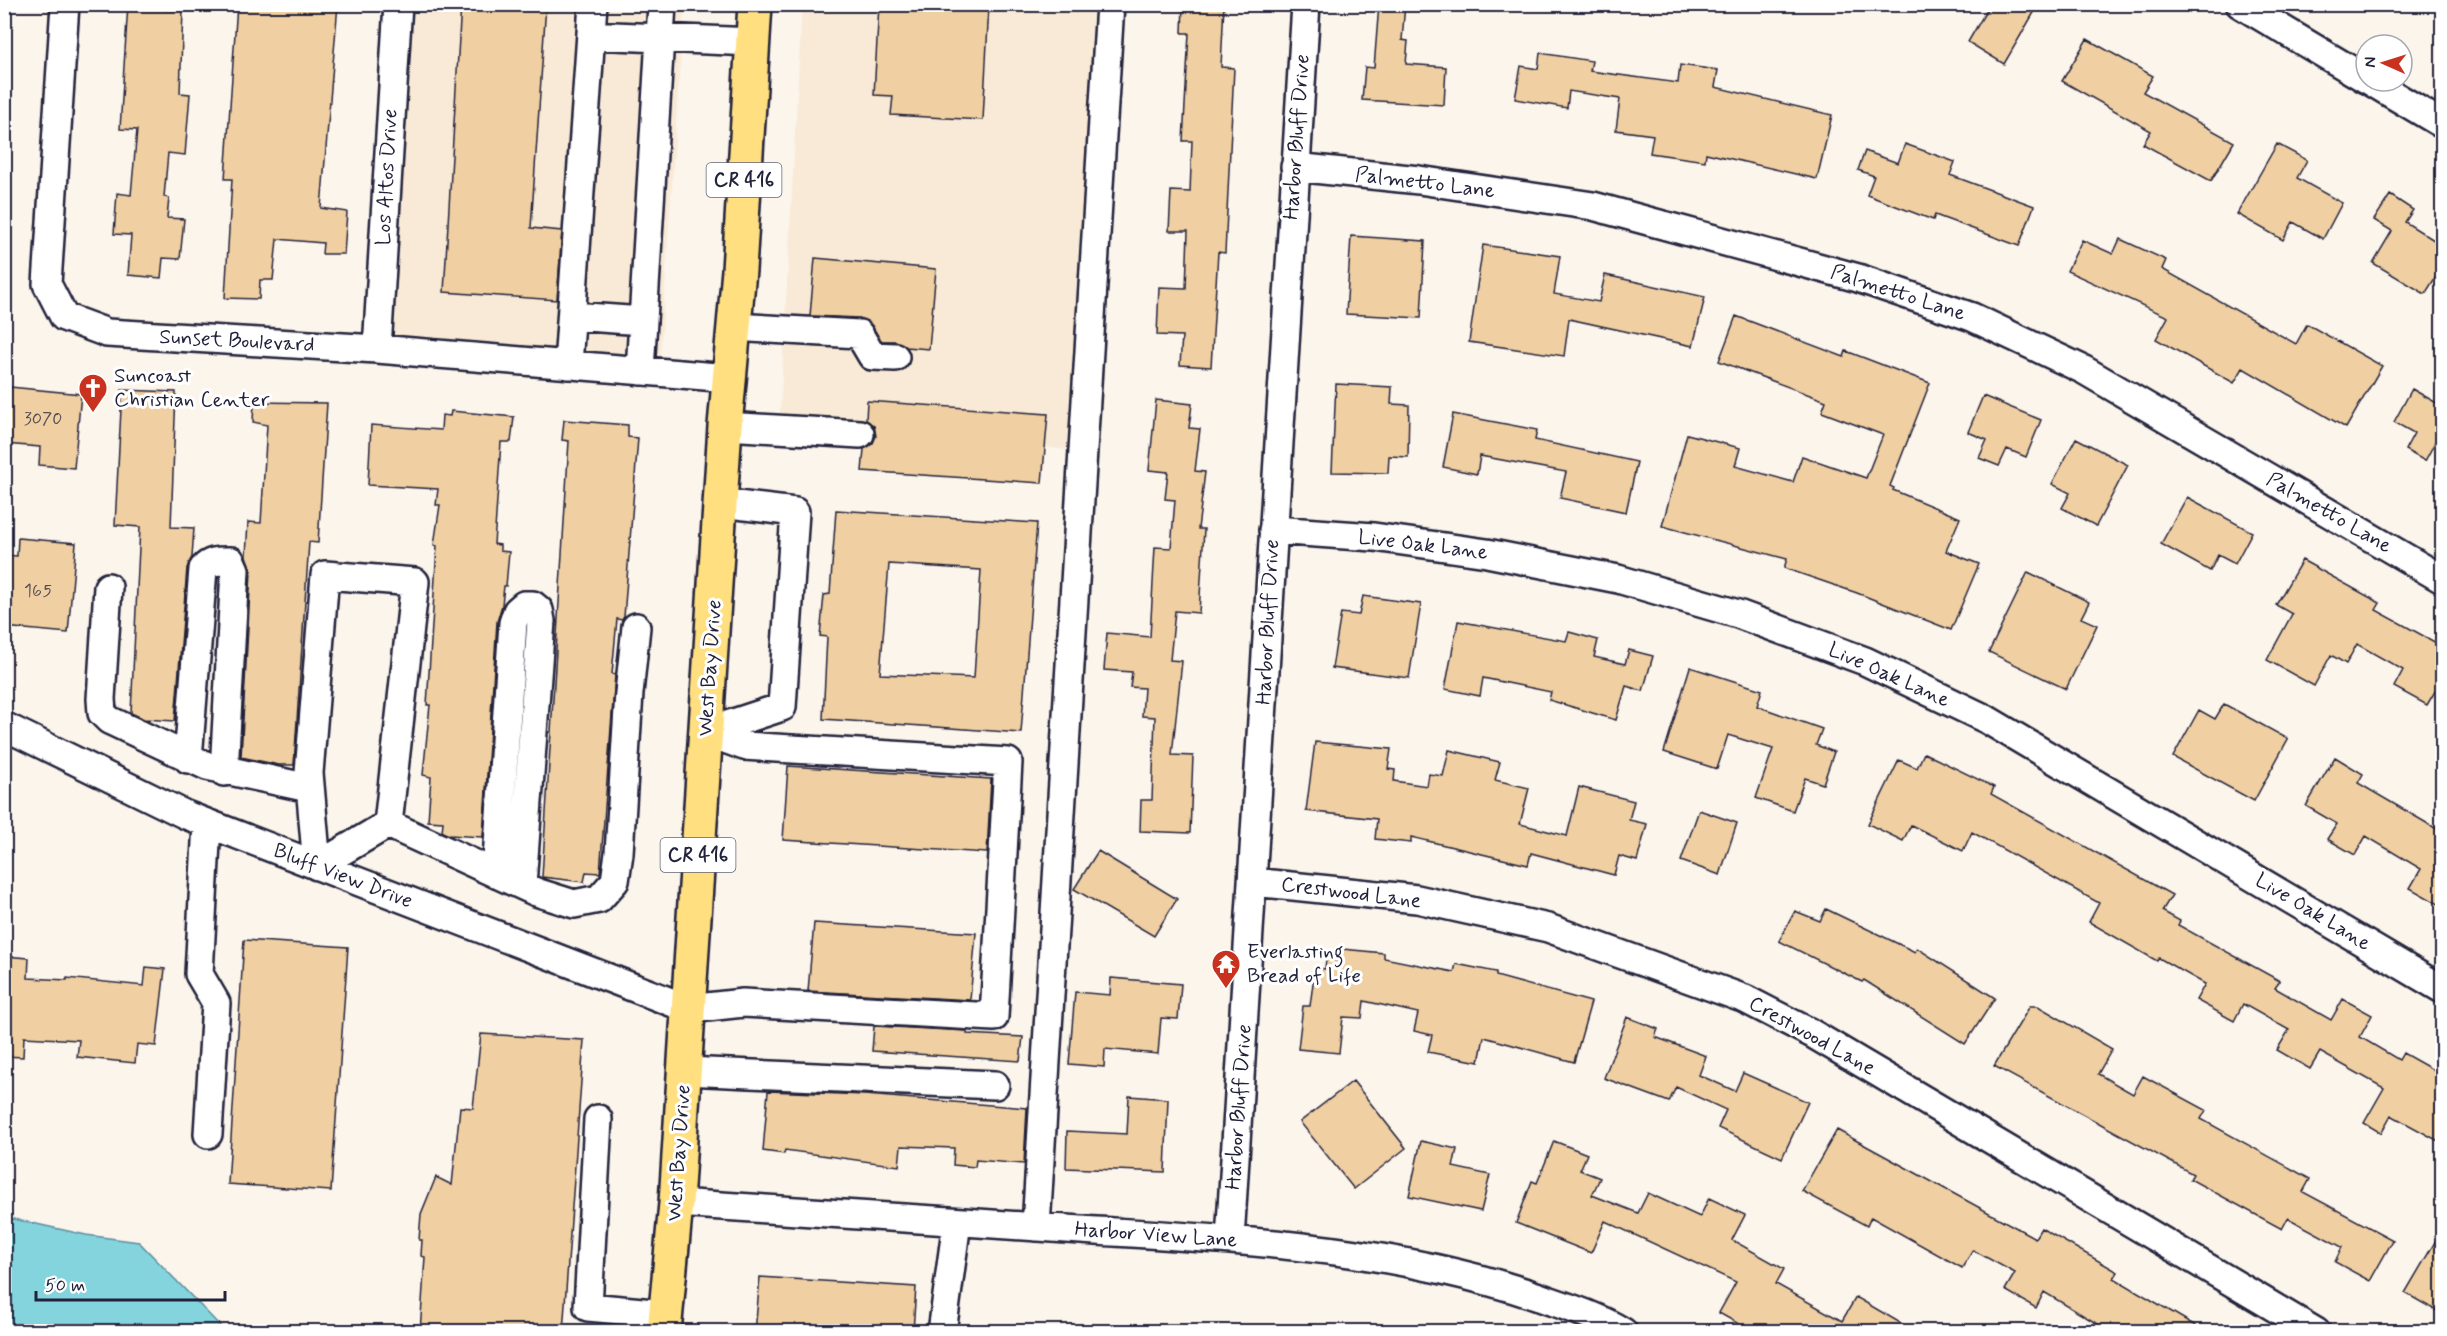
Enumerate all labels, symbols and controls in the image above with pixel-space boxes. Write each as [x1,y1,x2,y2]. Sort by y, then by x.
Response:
north arrow [2354,33,2414,93]
street label: Harbor Bluff Drive [1277,53,1317,221]
text: N [2360,56,2381,68]
street label: Los Altos Drive [369,108,405,246]
street label: Palmetto Lane [1354,161,1496,205]
road number: CR 416 [706,163,782,197]
street label: Palmetto Lane [1827,258,1969,328]
street label: Sunset Boulevard [159,323,315,359]
place label: Suncoast Christian Center [114,362,270,414]
church icon: Suncoast Christian Center [77,372,109,414]
house number: 3070 [24,407,62,431]
street label: Palmetto Lane [2261,466,2397,560]
street label: Live Oak Lane [1357,523,1490,567]
street label: Harbor Bluff Drive [1250,538,1286,706]
house number: 165 [24,579,52,603]
street label: West Bay Drive [691,599,729,737]
street label: Live Oak Lane [1824,636,1954,714]
street label: Bluff View Drive [269,837,417,915]
road number: CR 416 [660,838,736,872]
street label: Live Oak Lane [2250,866,2376,958]
street label: Crestwood Lane [1279,871,1423,915]
place label: Everlasting Bread of Life [1247,938,1361,990]
temple icon: Everlasting Bread of Life [1210,948,1242,990]
street label: Crestwood Lane [1744,990,1880,1082]
street label: Harbor Bluff Drive [1219,1023,1259,1191]
street label: West Bay Drive [660,1084,698,1222]
street label: Harbor View Lane [1074,1215,1238,1255]
scale bar [36,1264,225,1302]
text: 50 m [45,1274,85,1298]

